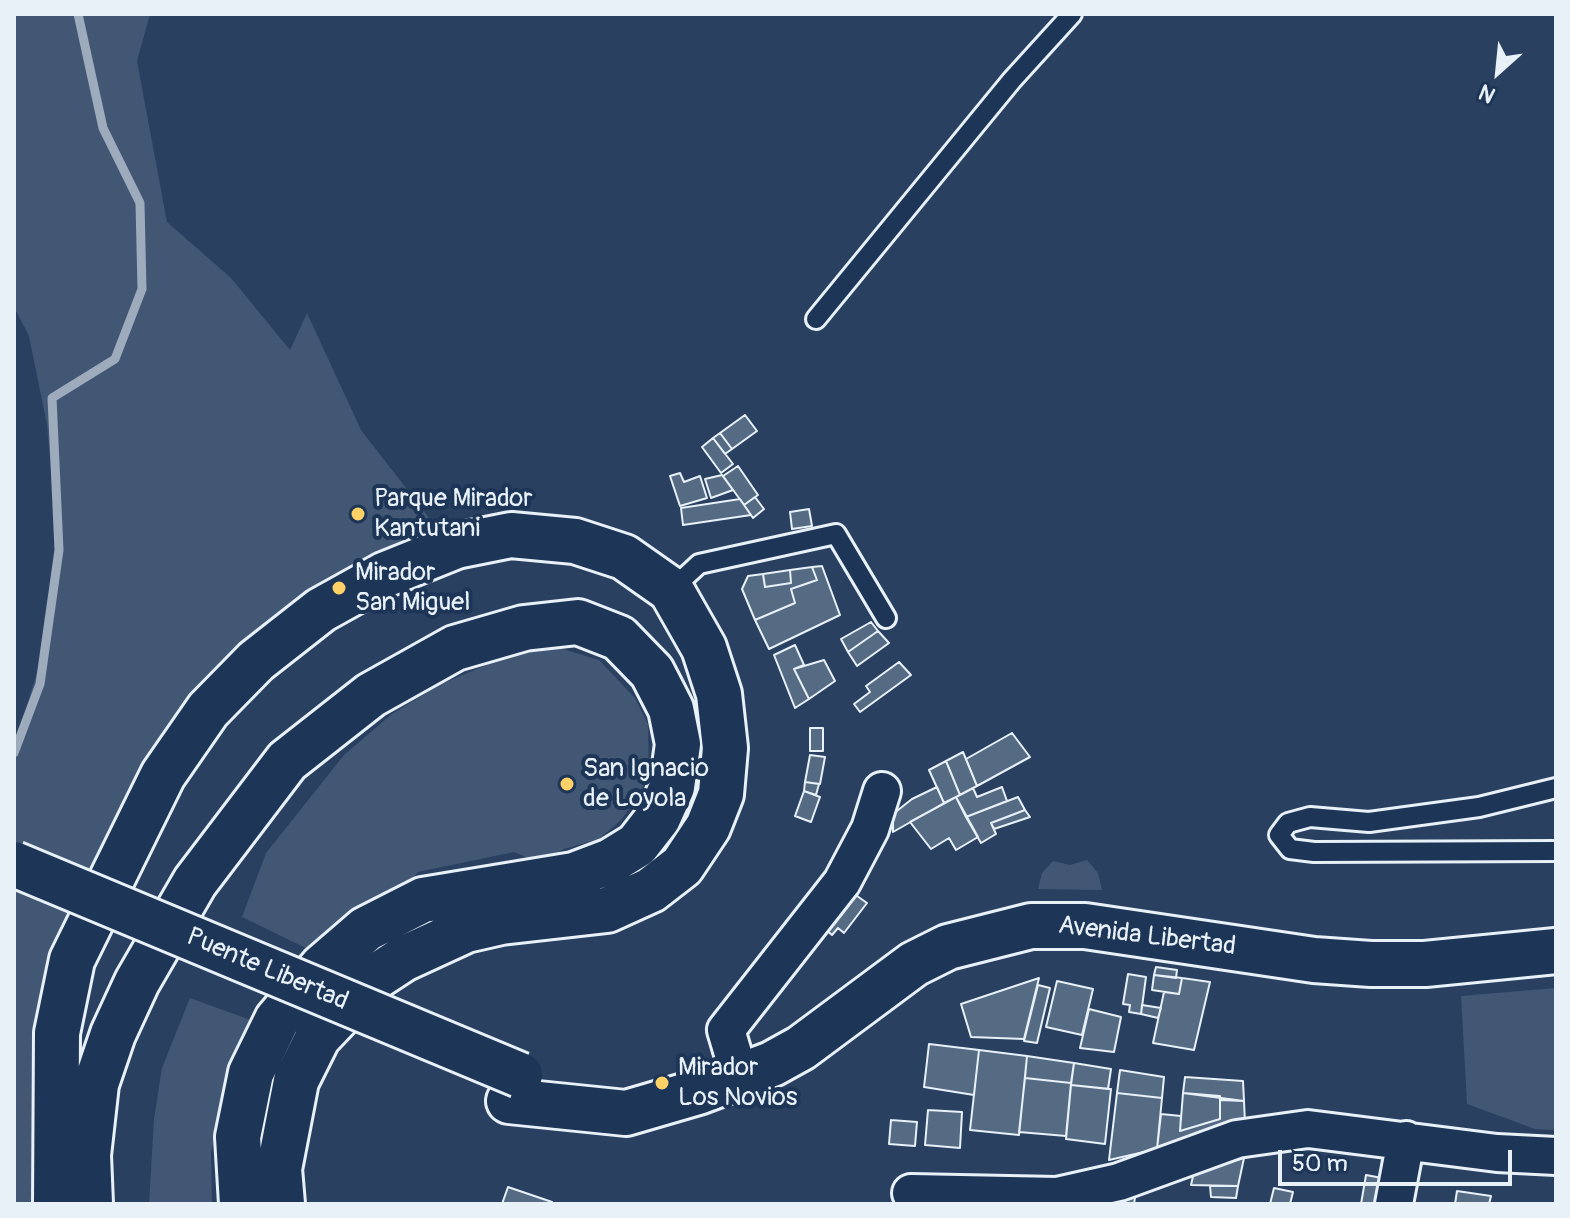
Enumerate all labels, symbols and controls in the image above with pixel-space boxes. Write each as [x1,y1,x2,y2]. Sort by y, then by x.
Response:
north arrow [1458,32,1538,112]
text: N [1474,78,1500,109]
place label: Parque Mirador Kantutani [374,483,533,544]
marker: Parque Mirador Kantutani [349,505,367,523]
place label: Mirador San Miguel [355,557,470,618]
marker: Mirador San Miguel [330,579,348,597]
place label: San Ignacio de Loyola [583,753,709,814]
marker: San Ignacio de Loyola [558,775,576,793]
street label: Avenida Libertad [1056,911,1238,963]
street label: Puente Libertad [181,922,353,1018]
place label: Mirador Los Novios [678,1052,797,1114]
marker: Mirador Los Novios [653,1074,671,1092]
scale bar [1282,1134,1516,1184]
text: 50 m [1292,1149,1348,1178]

